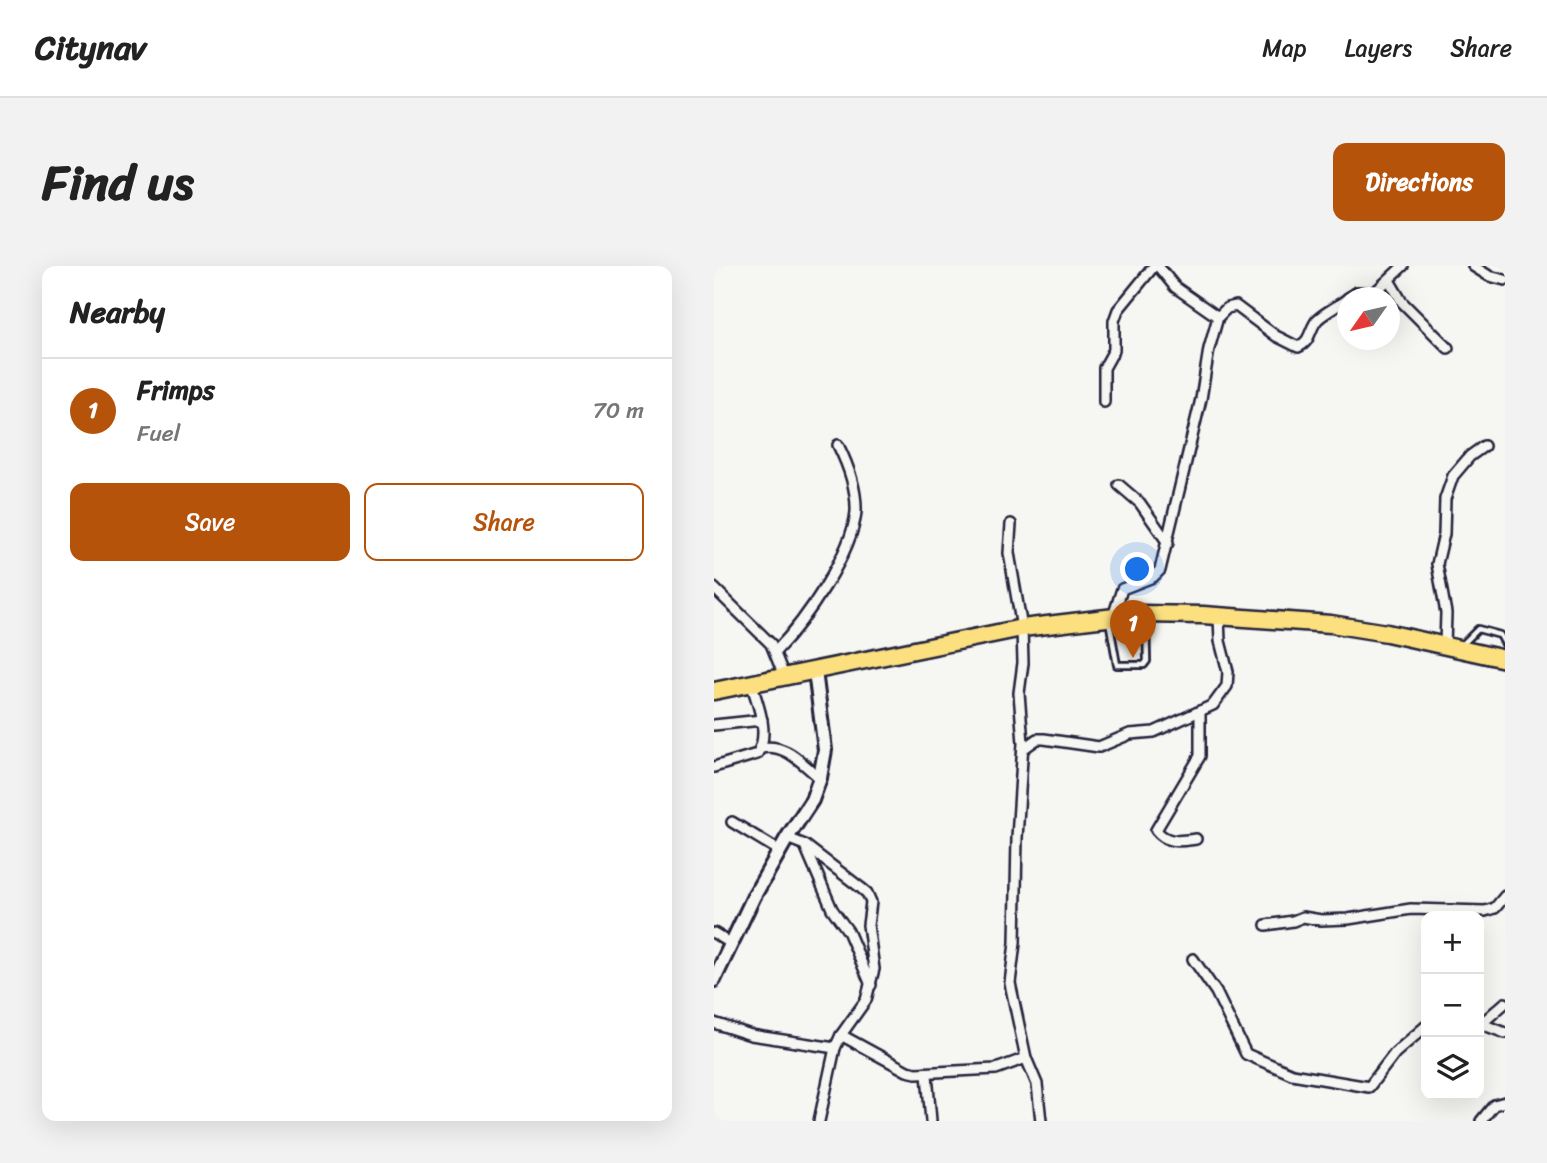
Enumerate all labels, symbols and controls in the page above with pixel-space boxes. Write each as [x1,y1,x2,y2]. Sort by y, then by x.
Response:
text: Citynav [35,19,146,77]
text: Map [1262,27,1307,69]
text: Layers [1345,27,1412,69]
text: Share [1450,27,1512,69]
text: Find us [42,139,194,226]
button: Directions [1333,143,1505,221]
text: Nearby [70,285,165,339]
north arrow [1337,287,1400,350]
text: Frimps [137,367,215,413]
text: 1 [88,390,98,431]
text: 70 m [593,390,644,431]
text: Fuel [137,413,180,454]
button: Save [70,483,350,561]
button: Share [364,483,644,561]
your location [1120,552,1154,586]
pin: 1 [1110,600,1156,658]
map controls [1421,911,1484,1100]
button: + [1421,911,1484,974]
button: − [1421,974,1484,1037]
button: layers [1421,1037,1484,1100]

